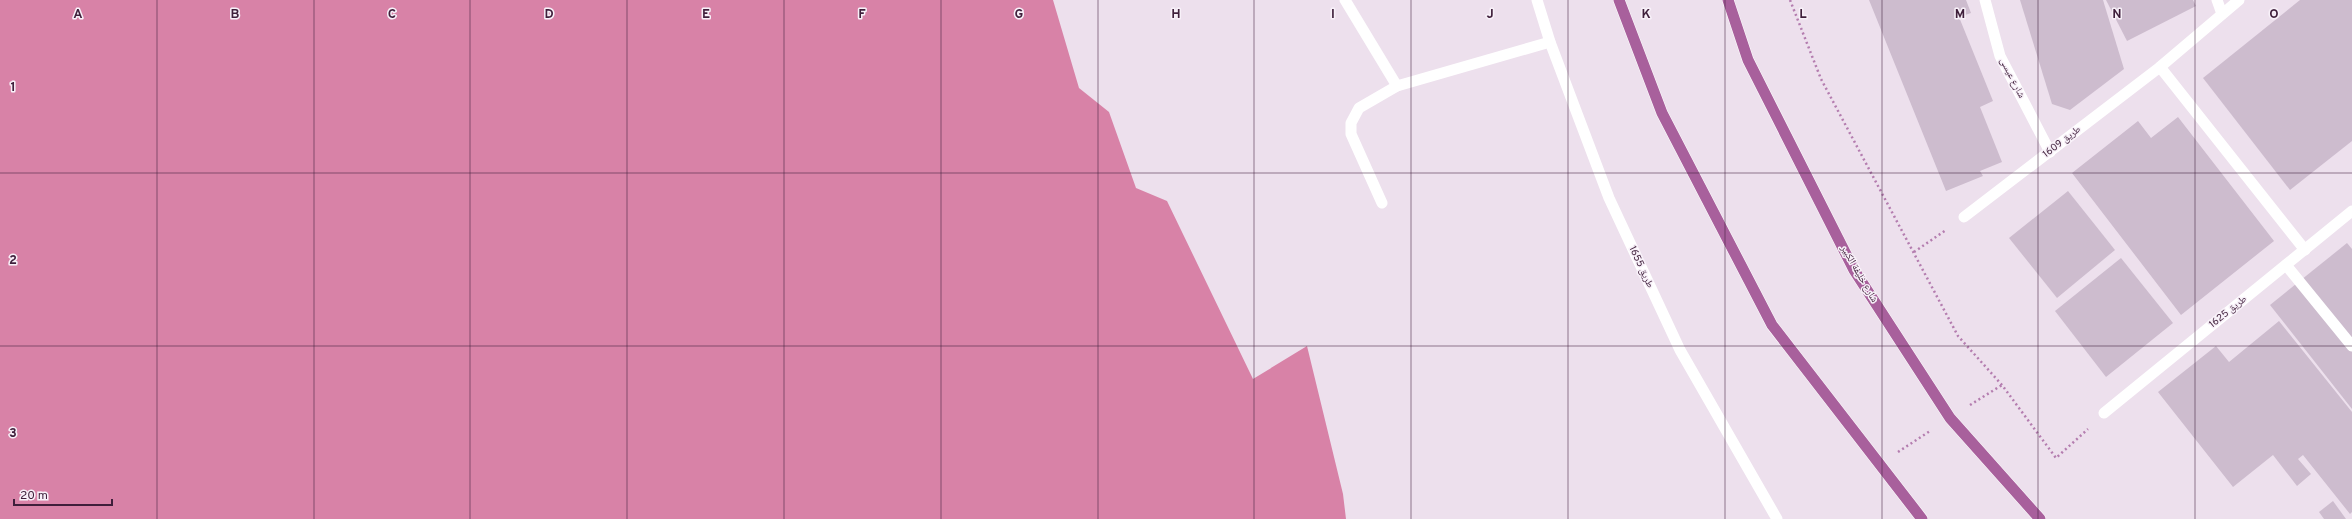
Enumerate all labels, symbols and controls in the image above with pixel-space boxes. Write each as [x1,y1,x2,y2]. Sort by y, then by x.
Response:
text: A [73,7,83,23]
text: B [231,7,240,23]
text: C [388,7,396,23]
text: D [544,7,554,23]
text: E [702,7,710,23]
text: F [858,7,866,23]
text: G [1015,7,1024,23]
text: H [1171,7,1181,23]
text: I [1331,7,1335,23]
text: J [1486,7,1494,23]
text: K [1641,7,1651,23]
text: L [1799,7,1807,23]
text: M [1955,7,1965,23]
text: N [2112,7,2122,23]
text: O [2269,7,2279,23]
street label: شارع عيسى [1996,56,2028,101]
text: 1 [10,80,16,96]
street label: طريق 1609 [2040,123,2084,161]
street label: شارع خليفة الكبير [1837,242,1881,305]
street label: طريق 1655 [1626,244,1657,290]
text: 2 [9,253,17,269]
street label: طريق 1625 [2206,293,2250,331]
text: 3 [9,426,17,442]
scale bar [14,481,112,507]
text: 20 m [20,488,48,504]

